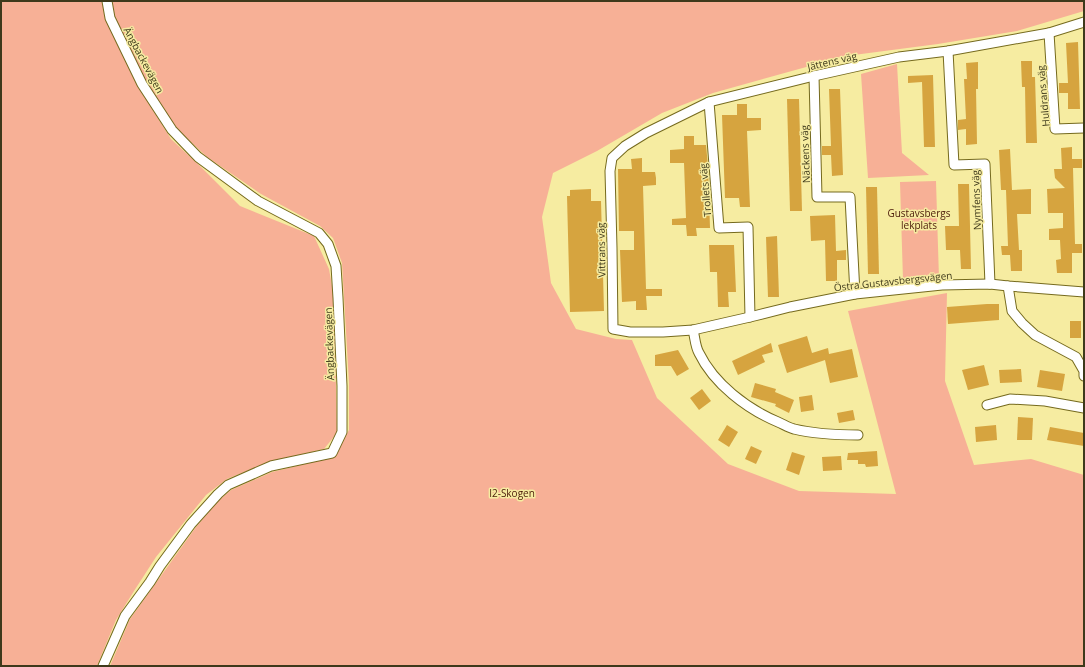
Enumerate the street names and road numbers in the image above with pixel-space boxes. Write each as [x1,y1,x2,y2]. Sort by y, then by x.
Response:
street label: Ängbackevägen [121,25,167,95]
street label: Jättens väg [805,48,859,74]
street label: Huldrans väg [1033,64,1053,127]
street label: Näckens väg [797,124,813,183]
street label: Trollets väg [696,162,714,217]
street label: Nymfens väg [968,169,984,230]
street label: Vittrans väg [594,222,608,277]
street label: Östra Gustavsbergsvägen [833,268,953,294]
street label: Ängbackevägen [321,307,337,381]

